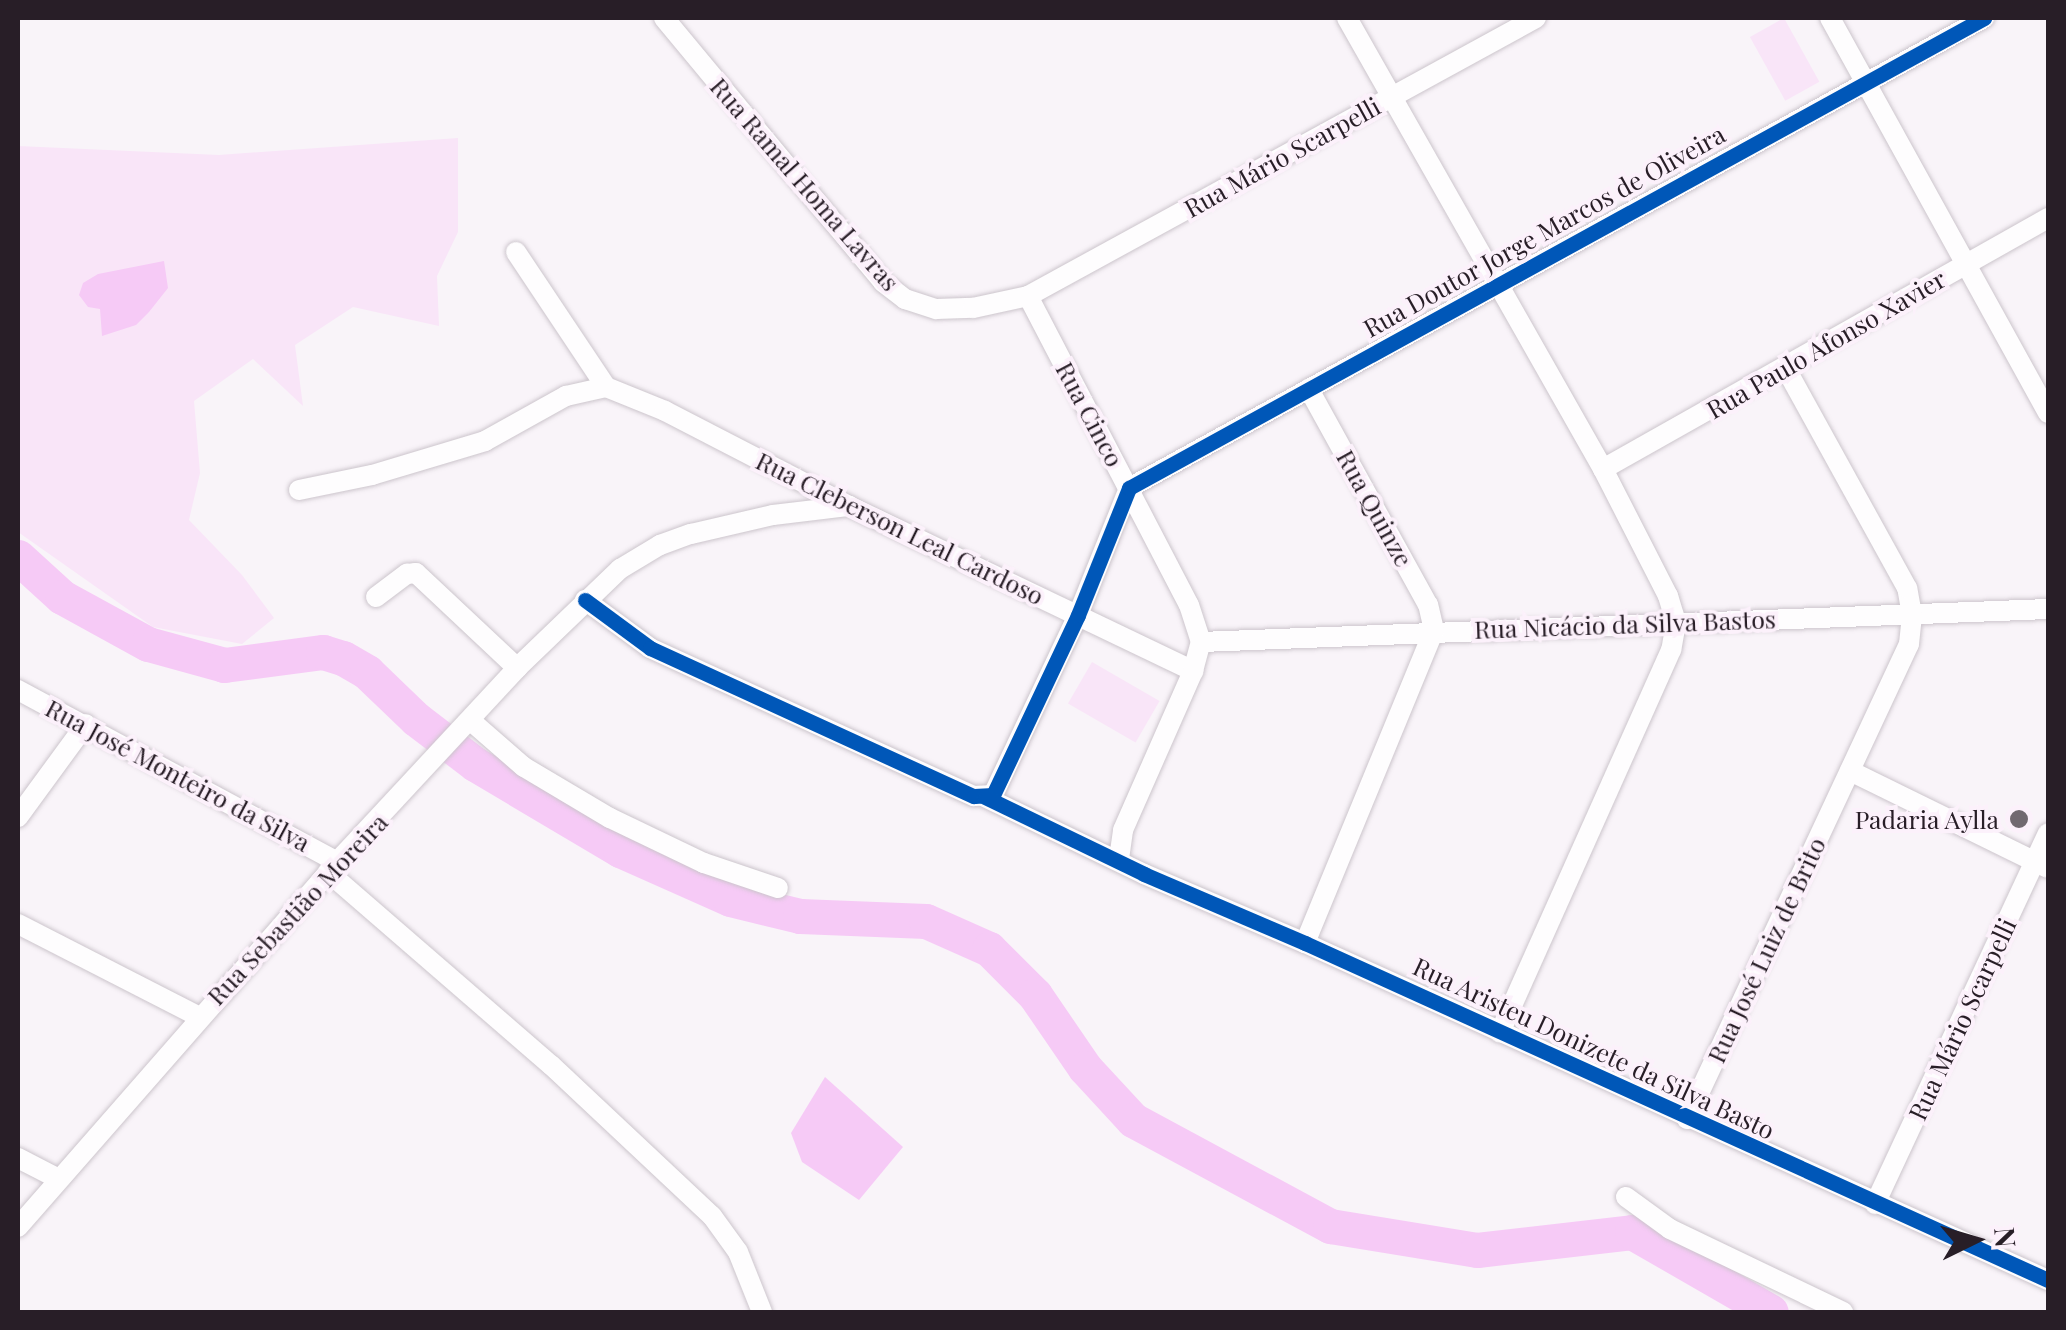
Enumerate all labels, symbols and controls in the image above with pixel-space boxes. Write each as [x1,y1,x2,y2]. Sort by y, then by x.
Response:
street label: Rua Ramal Homa Lavras [704,71,906,297]
street label: Rua Mário Scarpelli [1179,91,1385,223]
street label: Rua Doutor Jorge Marcos de Oliveira [1358,119,1730,343]
street label: Rua Paulo Afonso Xavier [1701,263,1951,425]
street label: Rua Cinco [1050,356,1130,472]
street label: Rua Quinze [1331,444,1419,572]
street label: Rua Cleberson Leal Cardoso [751,445,1049,611]
street label: Rua Nicácio da Silva Bastos [1473,604,1777,644]
street label: Rua José Monteiro da Silva [40,692,316,858]
place label: Padaria Aylla [1854,804,1999,834]
street label: Rua Sebastião Moreira [200,807,394,1011]
marker: Padaria Aylla [2008,808,2030,830]
street label: Rua José Luiz de Brito [1701,832,1831,1068]
street label: Rua Mário Scarpelli [1902,913,2022,1125]
street label: Rua Aristeu Donizete da Silva Basto [1408,951,1780,1145]
north arrow [1926,1190,2026,1290]
text: N [1987,1226,2026,1249]

